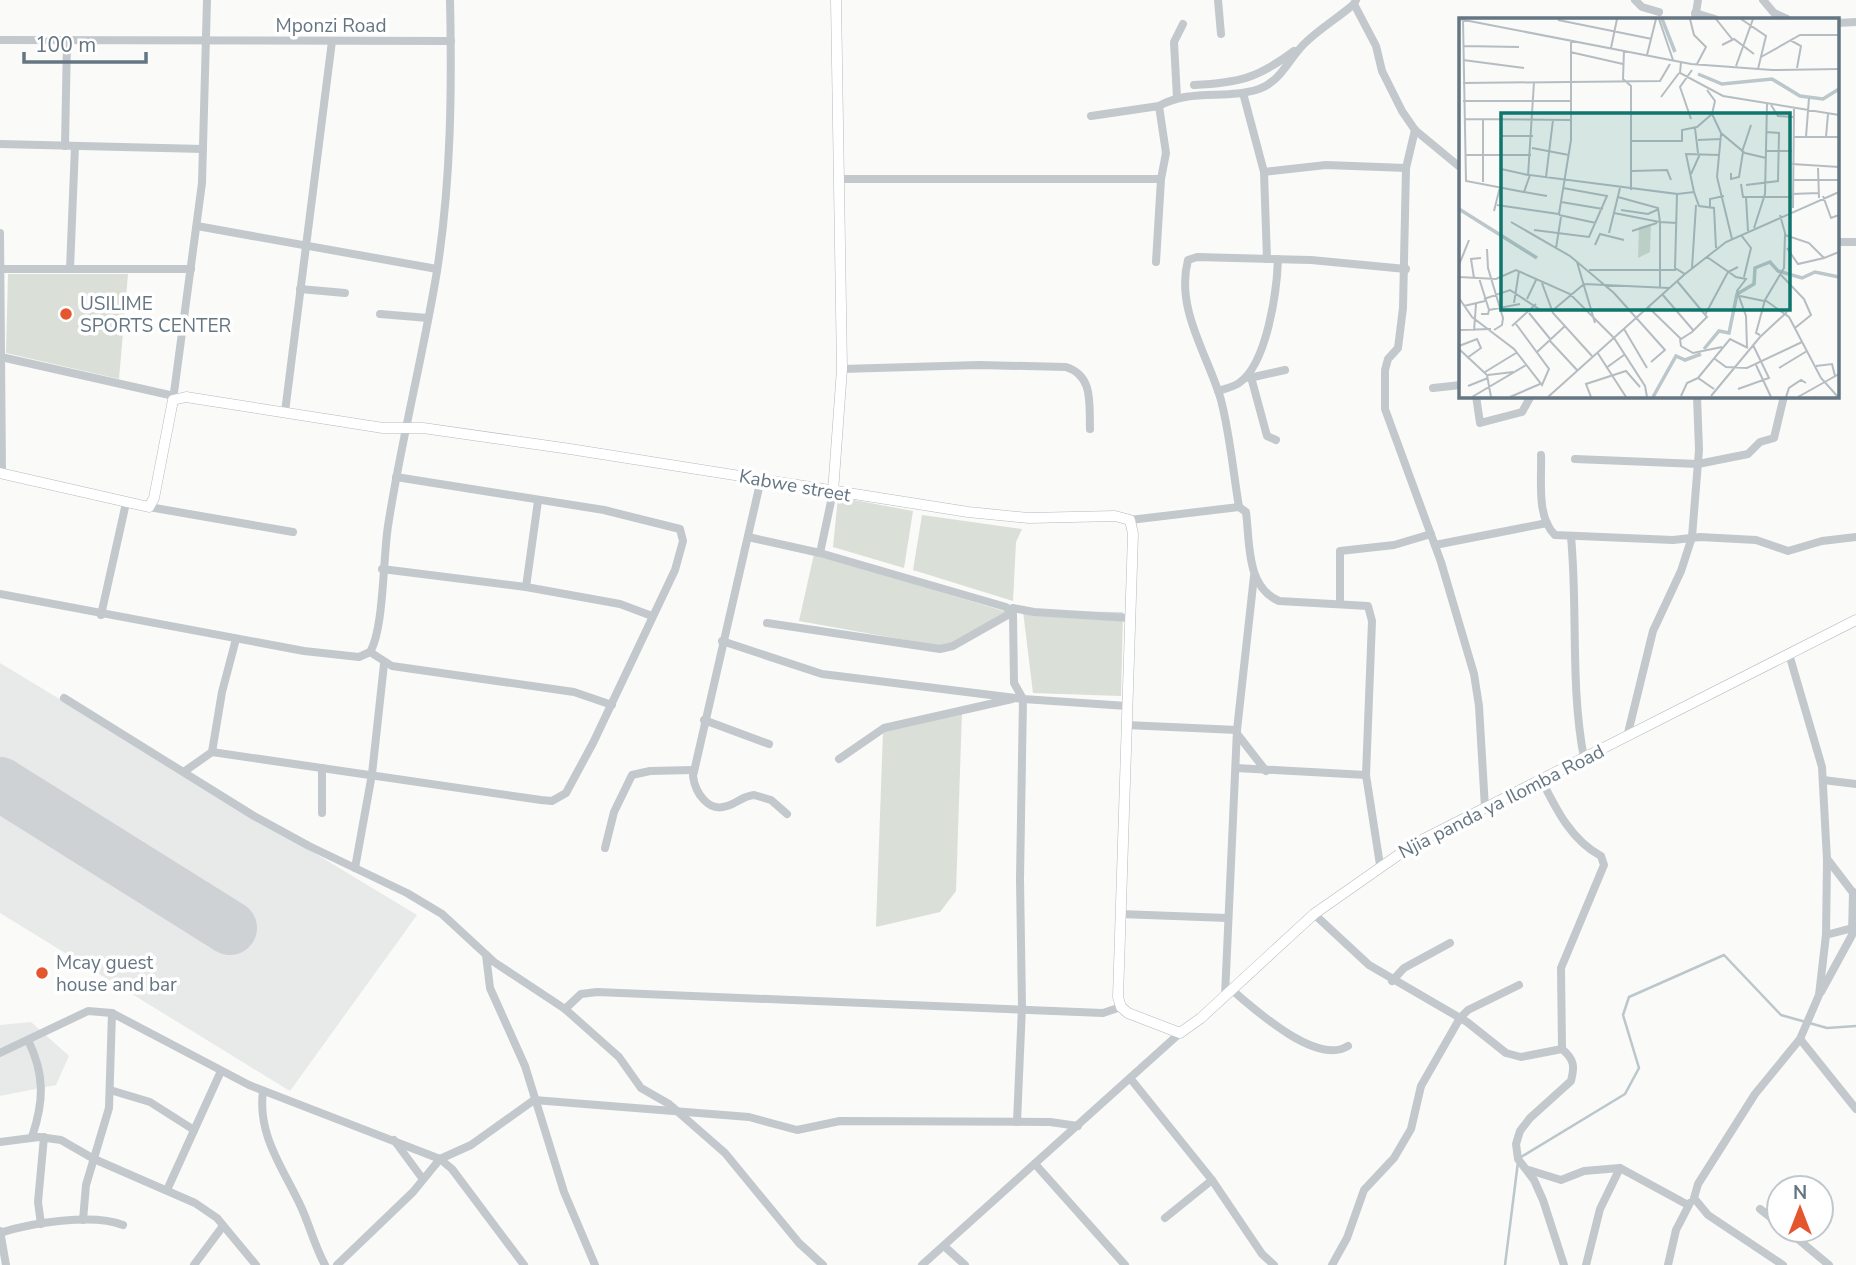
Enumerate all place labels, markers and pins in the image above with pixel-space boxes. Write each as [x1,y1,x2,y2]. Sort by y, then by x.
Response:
place label: USILIME SPORTS CENTER [80,291,231,339]
marker: USILIME SPORTS CENTER [58,306,74,322]
place label: Mcay guest house and bar [56,950,177,998]
marker: Mcay guest house and bar [34,965,50,981]

